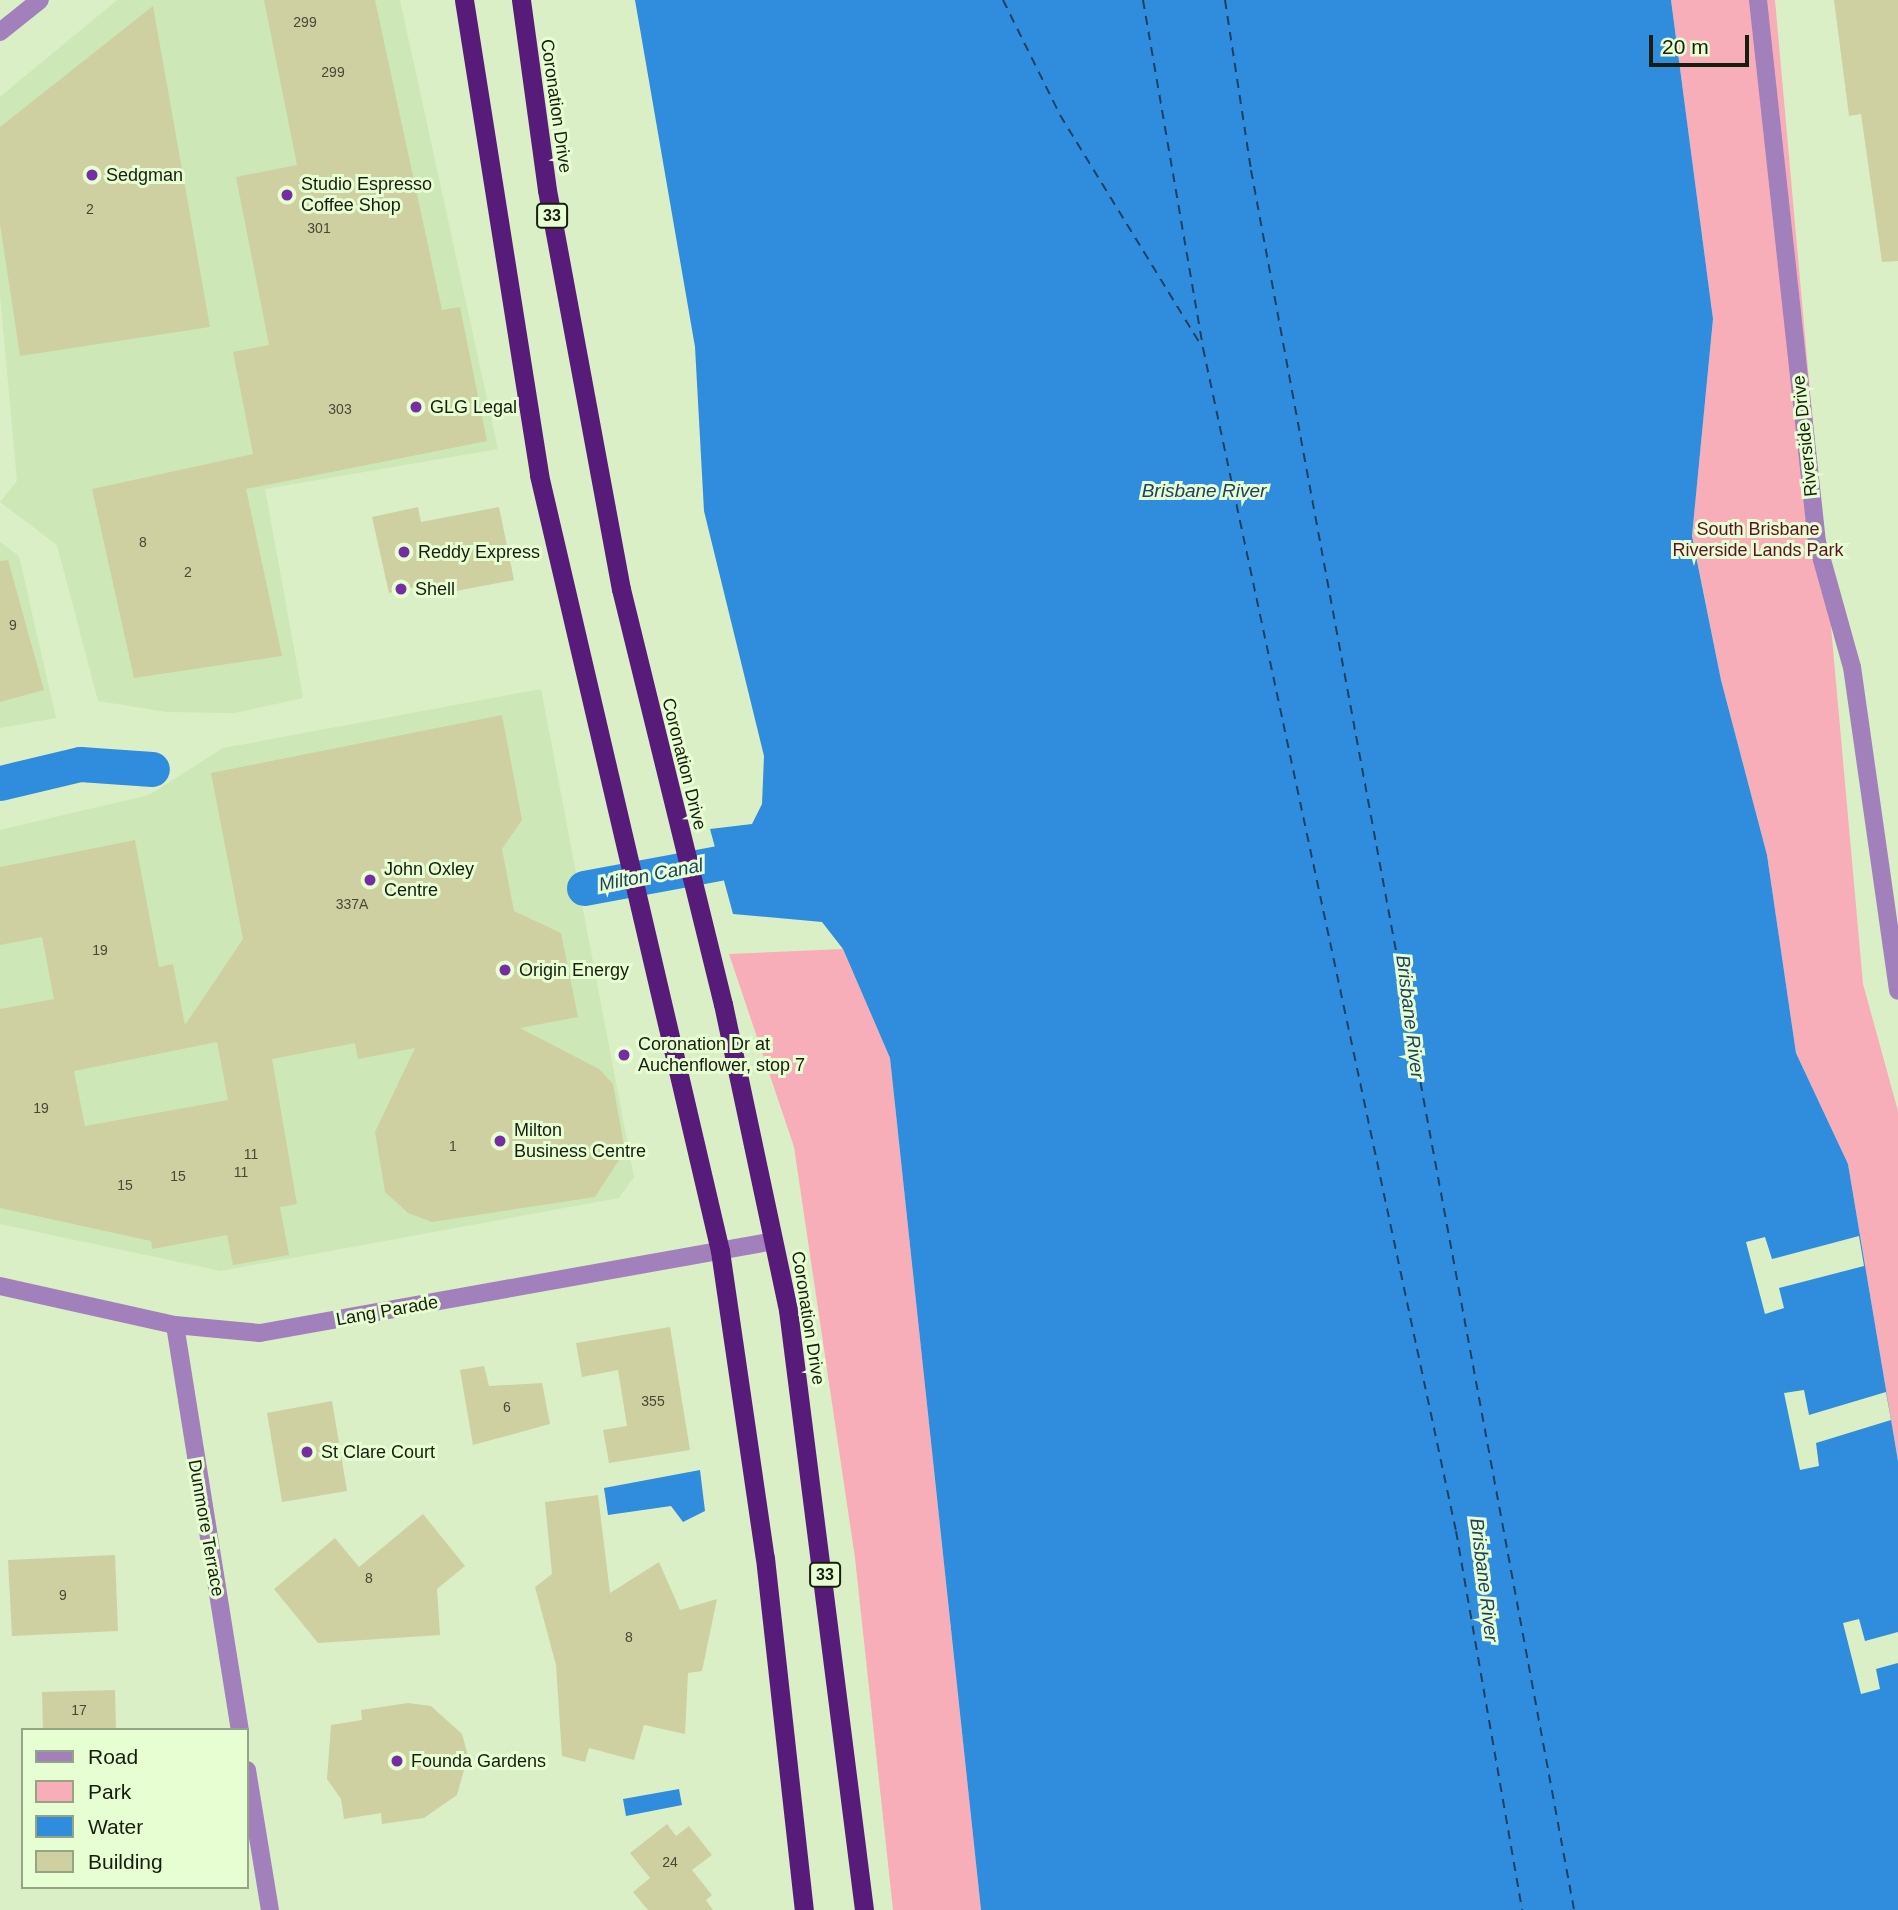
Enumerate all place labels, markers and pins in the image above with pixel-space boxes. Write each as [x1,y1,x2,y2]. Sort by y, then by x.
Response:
place label: Sedgman [106,164,183,186]
marker: Sedgman [84,167,100,183]
place label: Studio Espresso Coffee Shop [301,174,432,216]
marker: Studio Espresso Coffee Shop [279,187,295,203]
place label: GLG Legal [430,396,517,418]
marker: GLG Legal [408,399,424,415]
place label: Reddy Express [418,541,540,563]
marker: Reddy Express [396,544,412,560]
place label: Shell [415,578,455,600]
marker: Shell [393,581,409,597]
place label: John Oxley Centre [384,859,474,902]
marker: John Oxley Centre [362,872,378,888]
place label: Origin Energy [519,959,629,981]
marker: Origin Energy [497,962,513,978]
place label: Coronation Dr at Auchenflower, stop 7 [638,1034,805,1076]
marker: Coronation Dr at Auchenflower, stop 7 [616,1047,632,1063]
place label: Milton Business Centre [514,1120,646,1162]
marker: Milton Business Centre [492,1133,508,1149]
place label: St Clare Court [321,1441,435,1463]
marker: St Clare Court [299,1444,315,1460]
place label: Founda Gardens [411,1750,546,1772]
marker: Founda Gardens [389,1753,405,1769]

